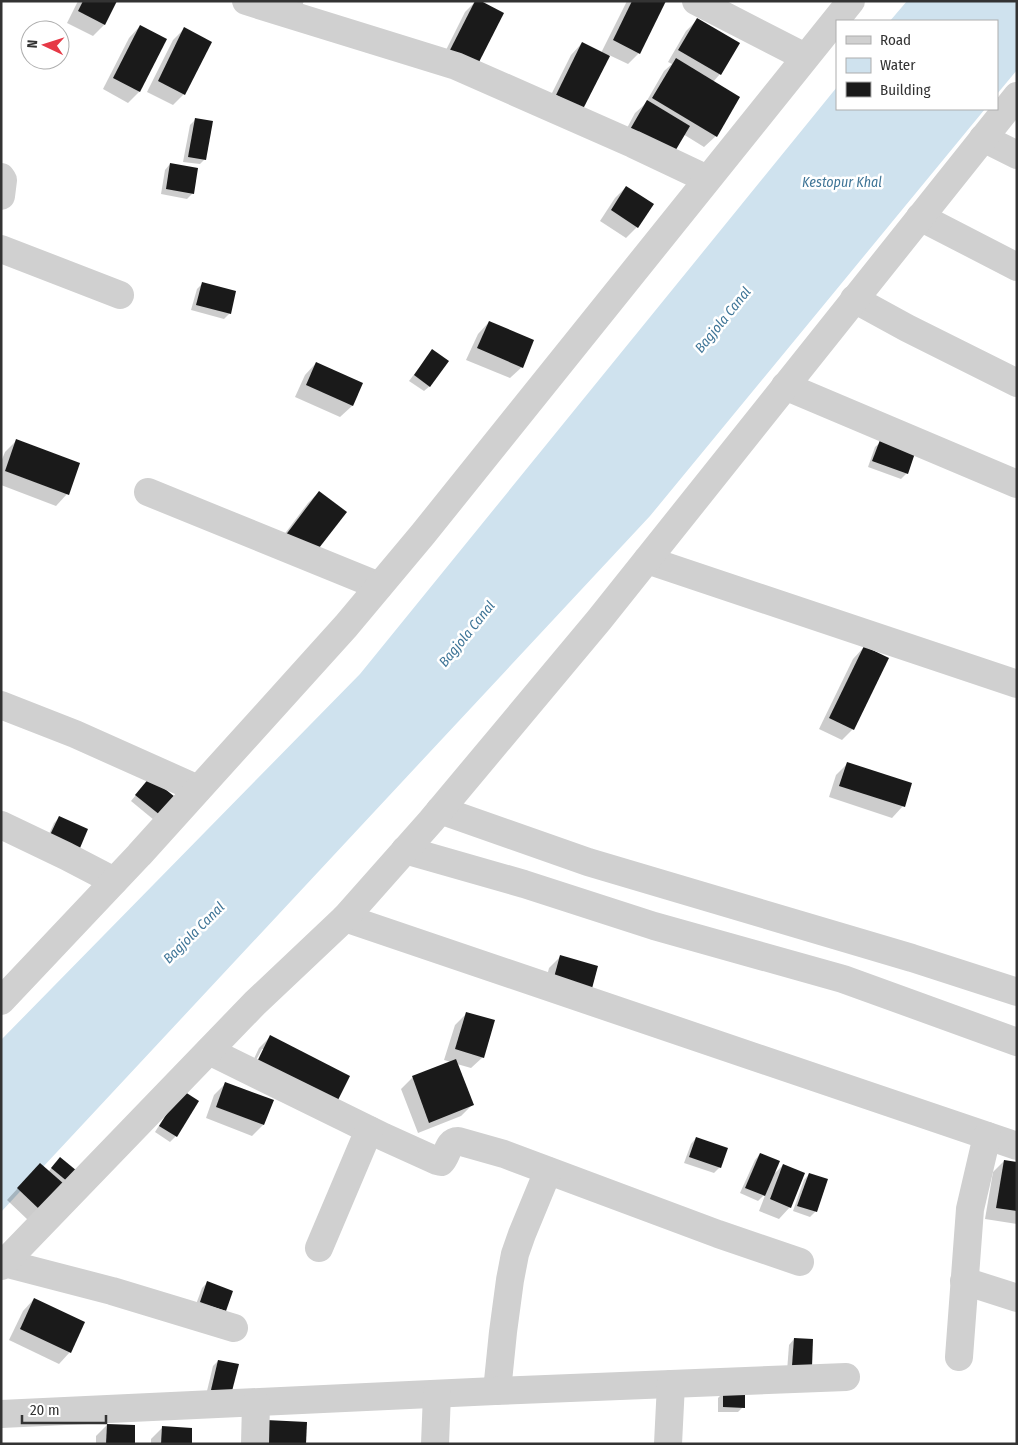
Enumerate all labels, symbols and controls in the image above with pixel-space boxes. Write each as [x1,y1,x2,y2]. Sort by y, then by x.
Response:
north arrow [20,20,70,70]
legend [836,20,998,110]
text: Road [880,31,911,49]
text: N [24,39,41,49]
text: Water [880,56,916,74]
text: Building [880,81,931,99]
water label: Kestopur Khal [802,174,882,191]
water label: Bagjola Canal [691,283,755,356]
water label: Bagjola Canal [435,597,499,670]
water label: Bagjola Canal [160,899,228,967]
scale bar [22,1392,106,1424]
text: 20 m [30,1401,60,1419]

